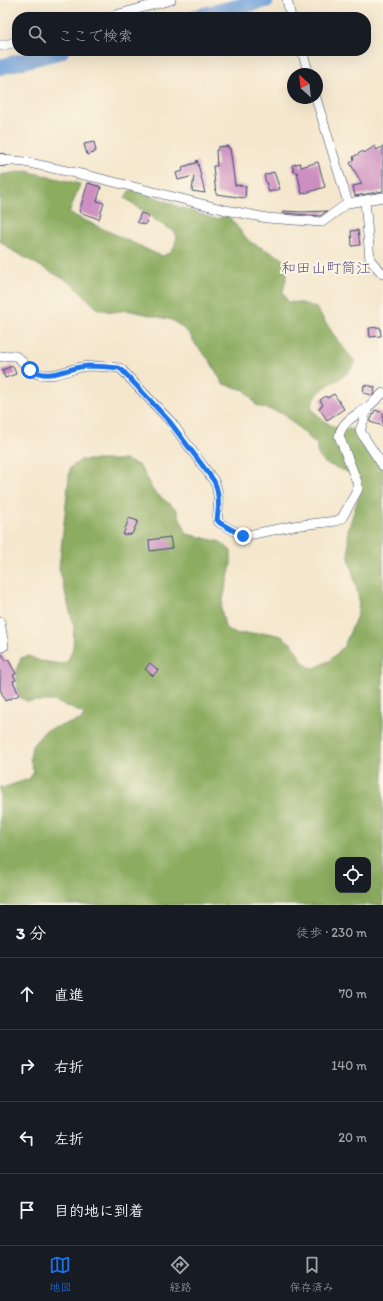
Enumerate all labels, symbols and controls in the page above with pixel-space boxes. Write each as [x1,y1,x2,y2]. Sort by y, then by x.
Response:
search box [12,12,371,56]
icon: search [26,23,48,45]
text: ここで検索 [58,27,133,45]
north arrow [287,68,323,104]
district label: 和田山町筒江 [281,259,371,277]
route start [21,361,39,379]
route end [234,527,252,545]
map controls [335,857,371,893]
button: locate [335,857,371,893]
text: 3 分 [16,923,46,943]
text: 徒歩 · 230 m [296,925,367,940]
icon: ahead [16,983,38,1005]
text: 直進 [54,986,84,1004]
text: 70 m [339,986,367,1001]
icon: right [16,1055,38,1077]
text: 右折 [54,1058,84,1076]
text: 140 m [331,1058,367,1073]
icon: left [16,1127,38,1149]
text: 左折 [54,1130,84,1148]
text: 20 m [338,1130,367,1145]
icon: arrive [16,1199,38,1221]
text: 目的地に到着 [54,1202,144,1220]
tab: 地図 [49,1254,71,1294]
tab: 経路 [169,1254,191,1294]
tab: 保存済み [290,1254,334,1294]

